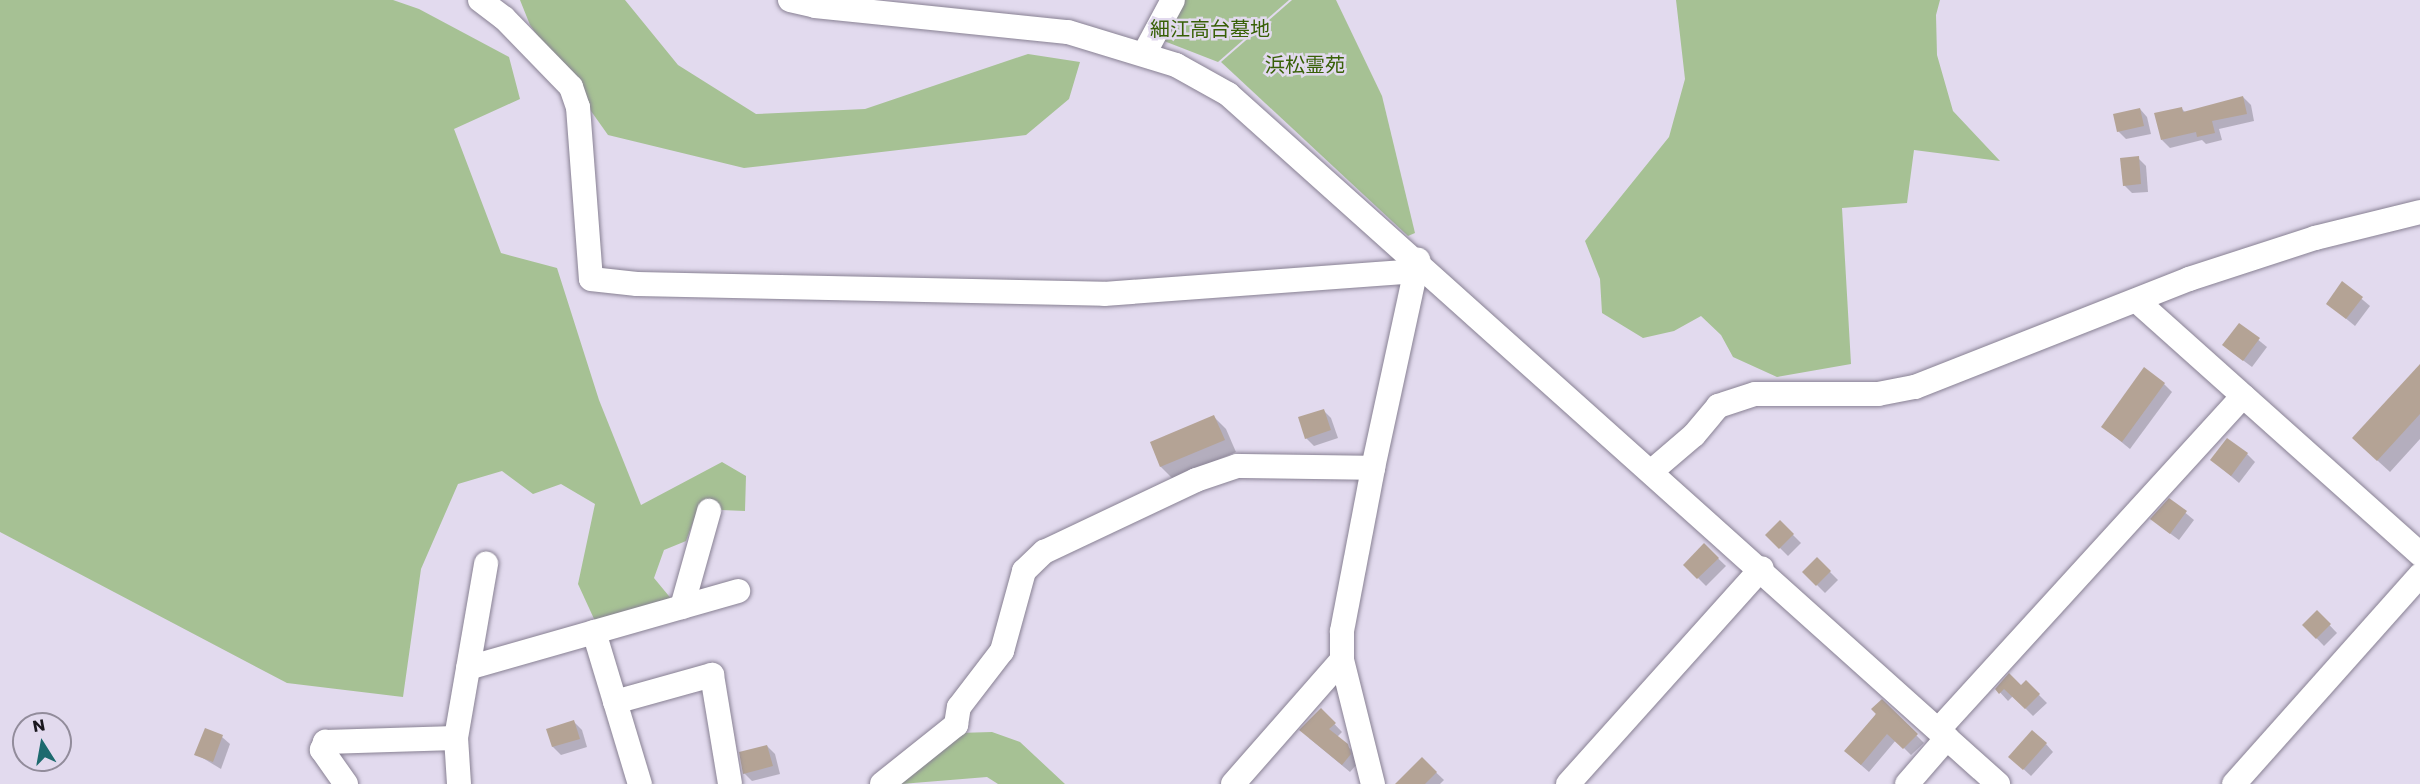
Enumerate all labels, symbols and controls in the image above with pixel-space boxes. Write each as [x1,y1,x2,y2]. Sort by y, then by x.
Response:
park label: 細江高台墓地 [1150,17,1270,41]
park label: 浜松霊苑 [1265,53,1345,77]
north arrow [12,712,72,772]
text: N [31,713,47,738]

